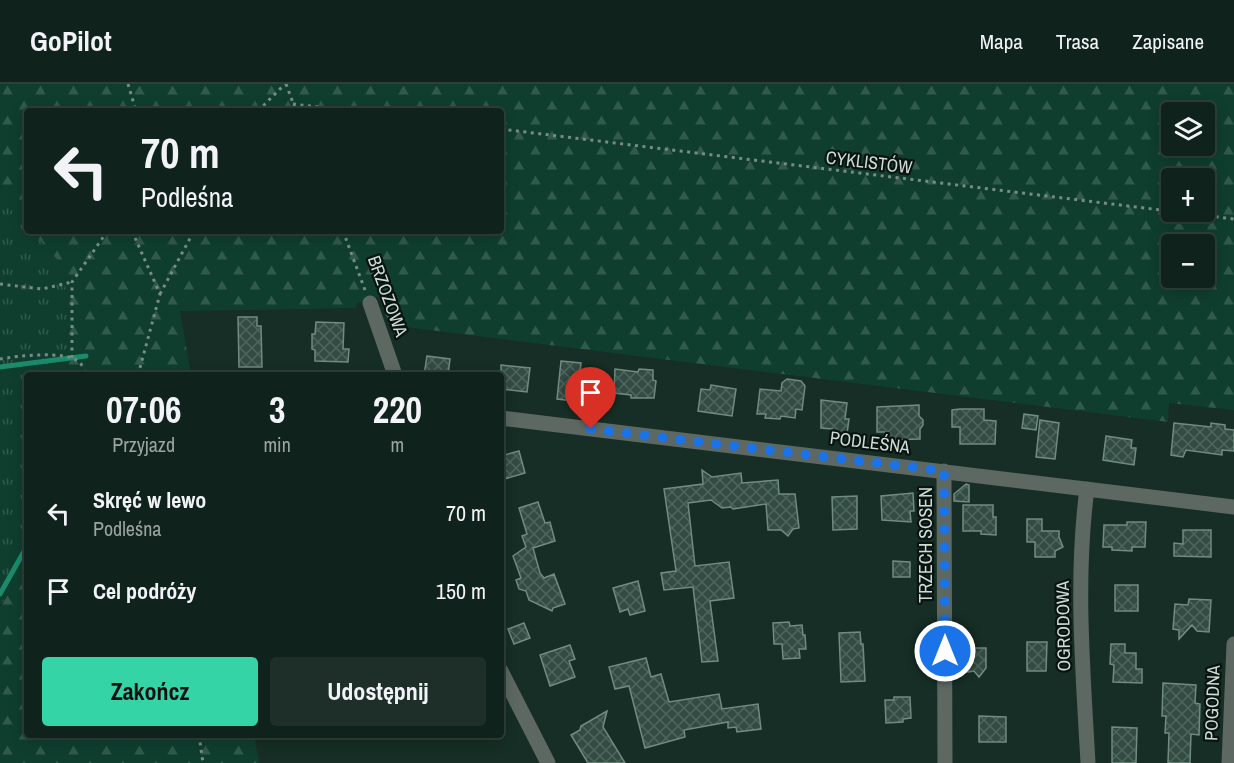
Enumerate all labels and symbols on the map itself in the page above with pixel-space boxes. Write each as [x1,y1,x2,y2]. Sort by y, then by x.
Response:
street label: CYKLISTÓW [824,144,914,180]
street label: BRZOZOWA [362,252,414,340]
pin [565,367,616,429]
street label: PODLEŚNA [829,425,912,459]
street label: TRZECH SOSEN [913,487,938,603]
street label: OGRODOWA [1050,580,1076,671]
position arrow [913,619,977,683]
street label: POGODNA [1198,665,1226,741]

